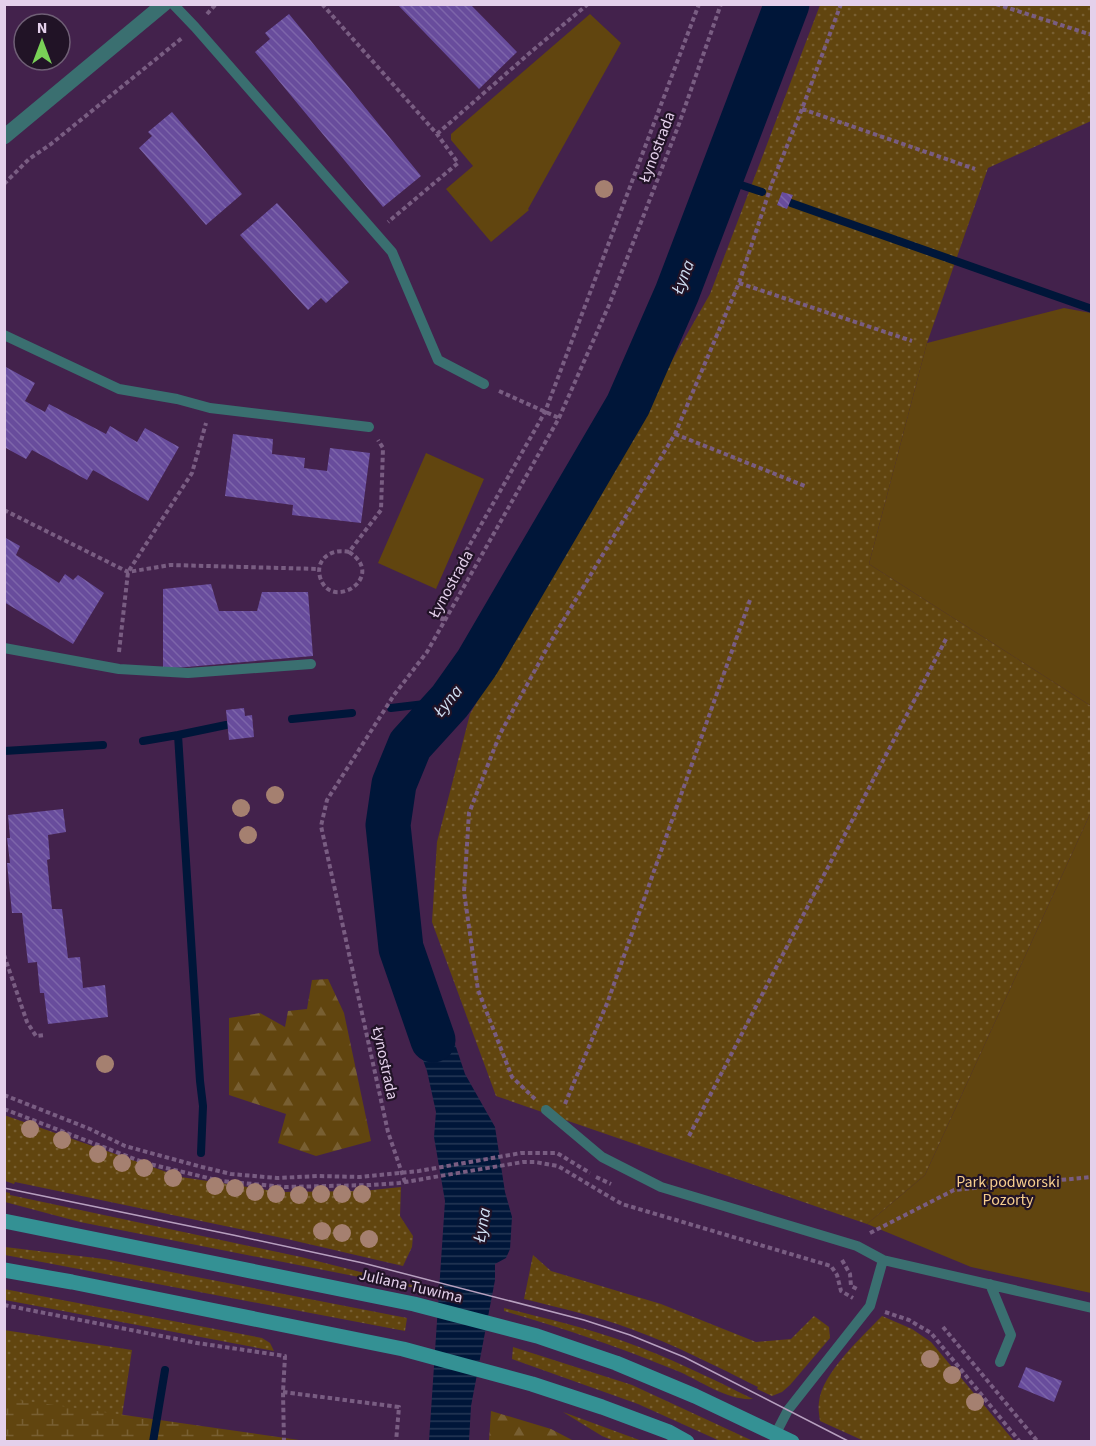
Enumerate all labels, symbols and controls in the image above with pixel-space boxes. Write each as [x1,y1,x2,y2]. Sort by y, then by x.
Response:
north arrow [12,12,72,72]
text: N [37,17,47,39]
street label: Łynostrada [633,108,681,187]
water label: Łyna [665,256,701,299]
street label: Łynostrada [423,546,479,623]
water label: Łyna [427,679,469,723]
street label: Łynostrada [366,1023,403,1102]
park label: Park podworski Pozorty [956,1171,1060,1211]
water label: Łyna [466,1205,497,1245]
street label: Juliana Tuwima [357,1263,465,1309]

